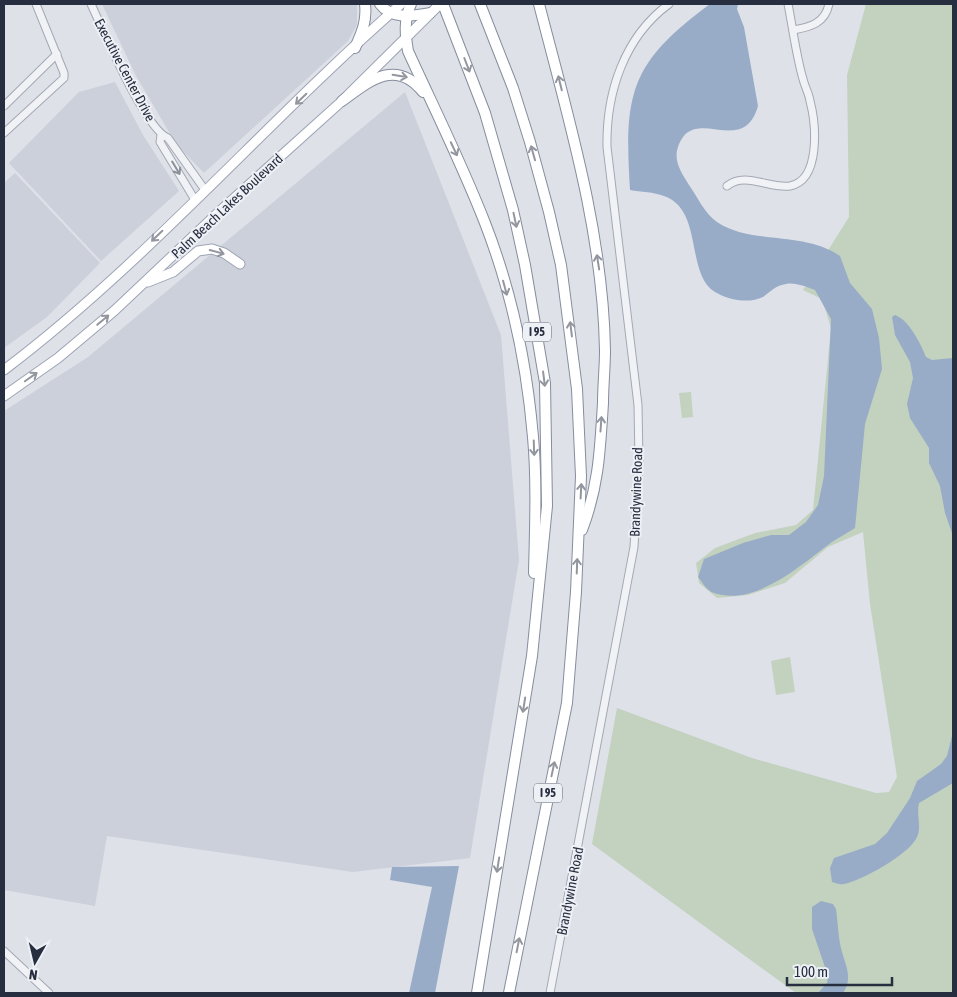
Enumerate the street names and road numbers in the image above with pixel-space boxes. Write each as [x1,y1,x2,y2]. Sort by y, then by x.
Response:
street label: Executive Center Drive [91,16,159,124]
street label: Palm Beach Lakes Boulevard [168,150,286,262]
road number: I 95 [523,322,551,342]
street label: Brandywine Road [626,447,646,537]
road number: I 95 [534,784,562,802]
street label: Brandywine Road [554,846,586,936]

